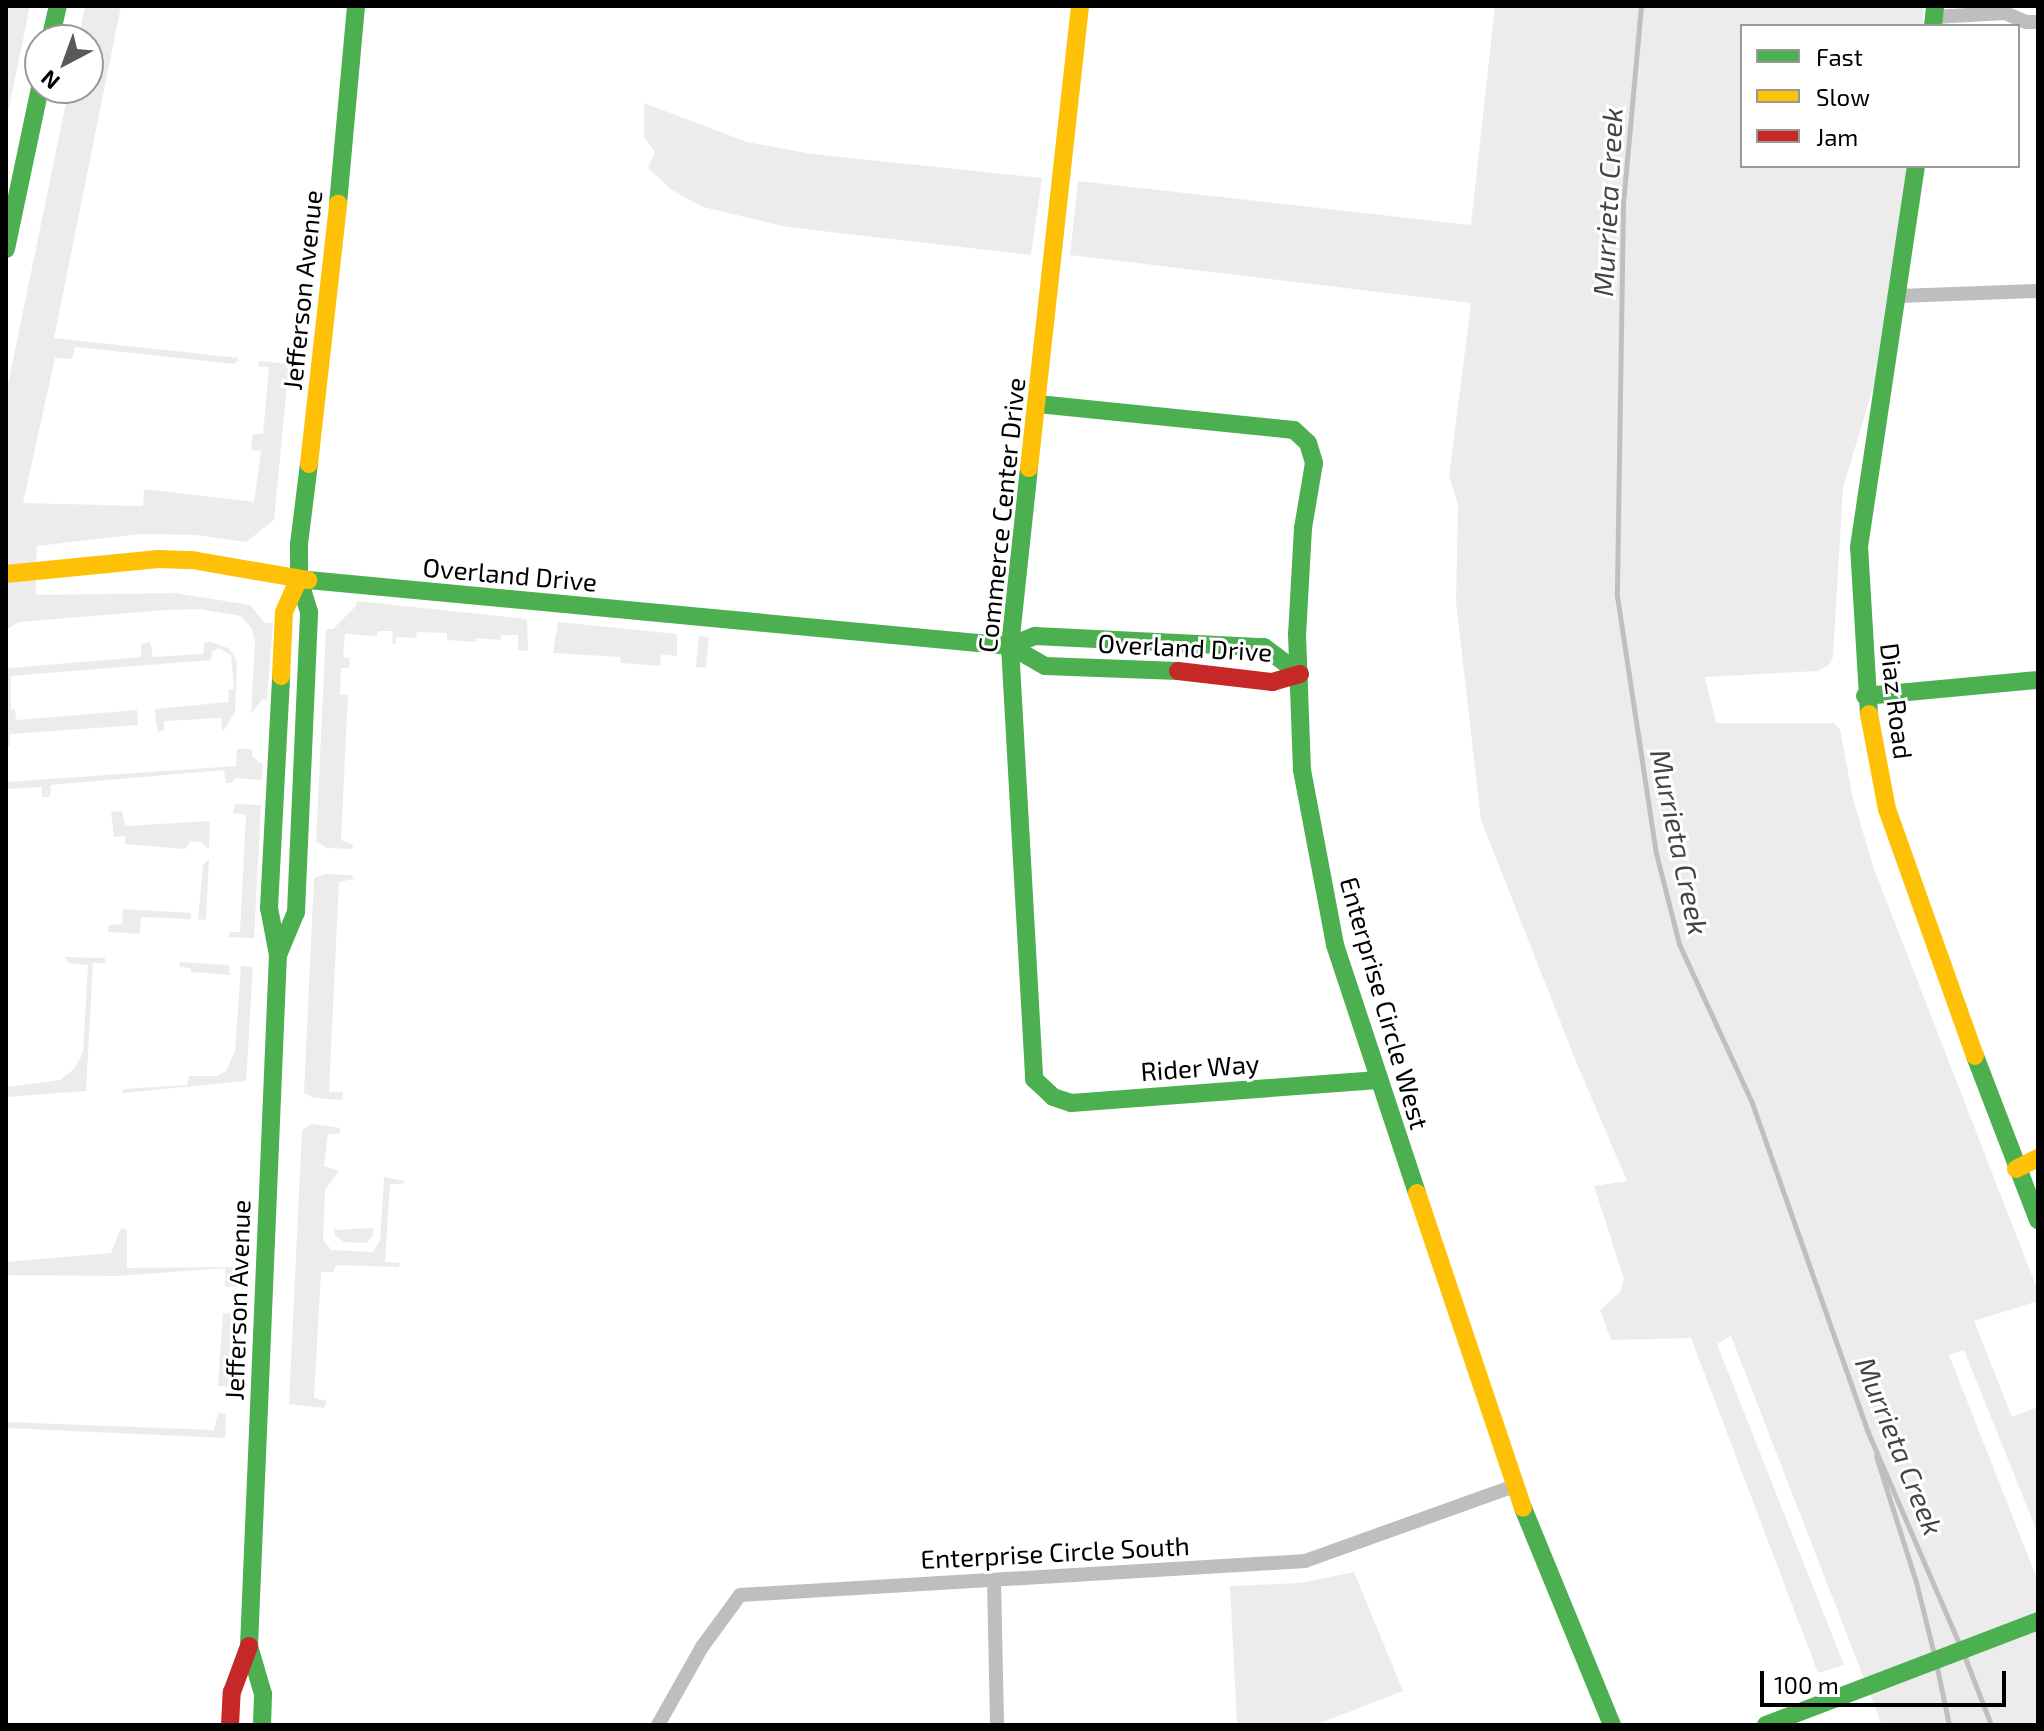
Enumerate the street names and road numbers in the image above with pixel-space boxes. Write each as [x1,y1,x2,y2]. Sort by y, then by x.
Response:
street label: Jefferson Avenue [276,188,328,392]
street label: Commerce Center Drive [971,376,1031,654]
street label: Overland Drive [422,551,598,597]
street label: Overland Drive [1097,627,1273,667]
street label: Diaz Road [1874,641,1920,761]
street label: Enterprise Circle West [1334,873,1436,1133]
street label: Rider Way [1139,1047,1261,1087]
street label: Jefferson Avenue [218,1199,256,1401]
street label: Enterprise Circle South [920,1529,1190,1575]

